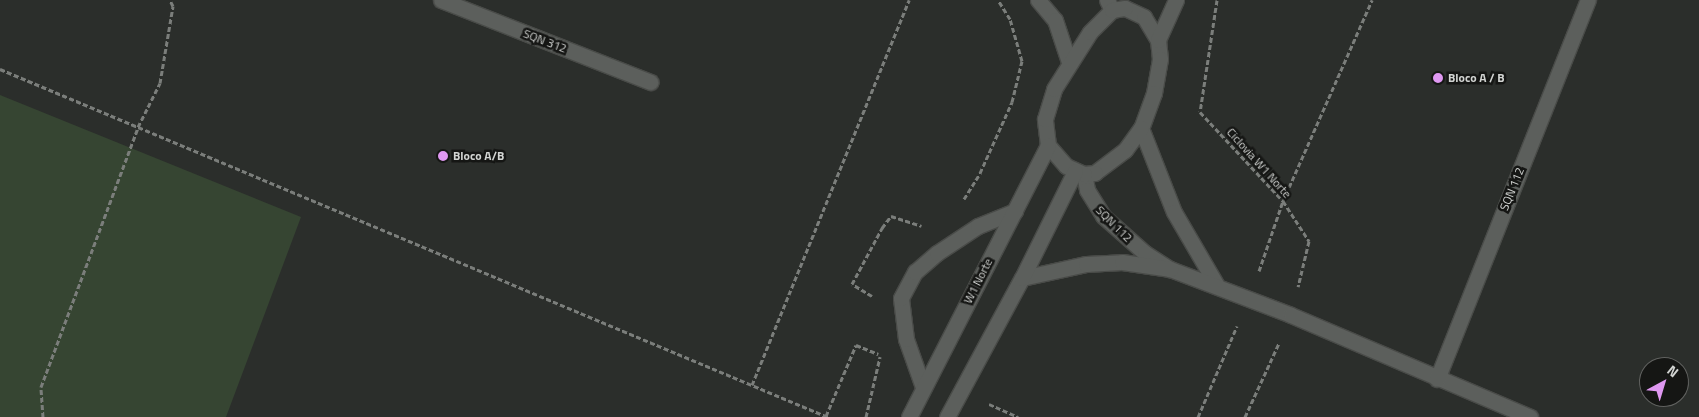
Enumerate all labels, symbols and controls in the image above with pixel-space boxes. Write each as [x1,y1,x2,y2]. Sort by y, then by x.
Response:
street label: SQN 312 [521,26,569,56]
place label: Bloco A / B [1448,71,1505,85]
marker: Bloco A / B [1432,72,1444,84]
street label: Ciclovia W1 Norte [1224,125,1294,201]
place label: Bloco A/B [453,149,504,163]
marker: Bloco A/B [437,150,449,162]
street label: SQN 112 [1497,165,1527,213]
street label: SQN 112 [1093,203,1135,245]
street label: W1 Norte [961,256,995,306]
north arrow [1639,357,1689,407]
text: N [1663,360,1683,382]

